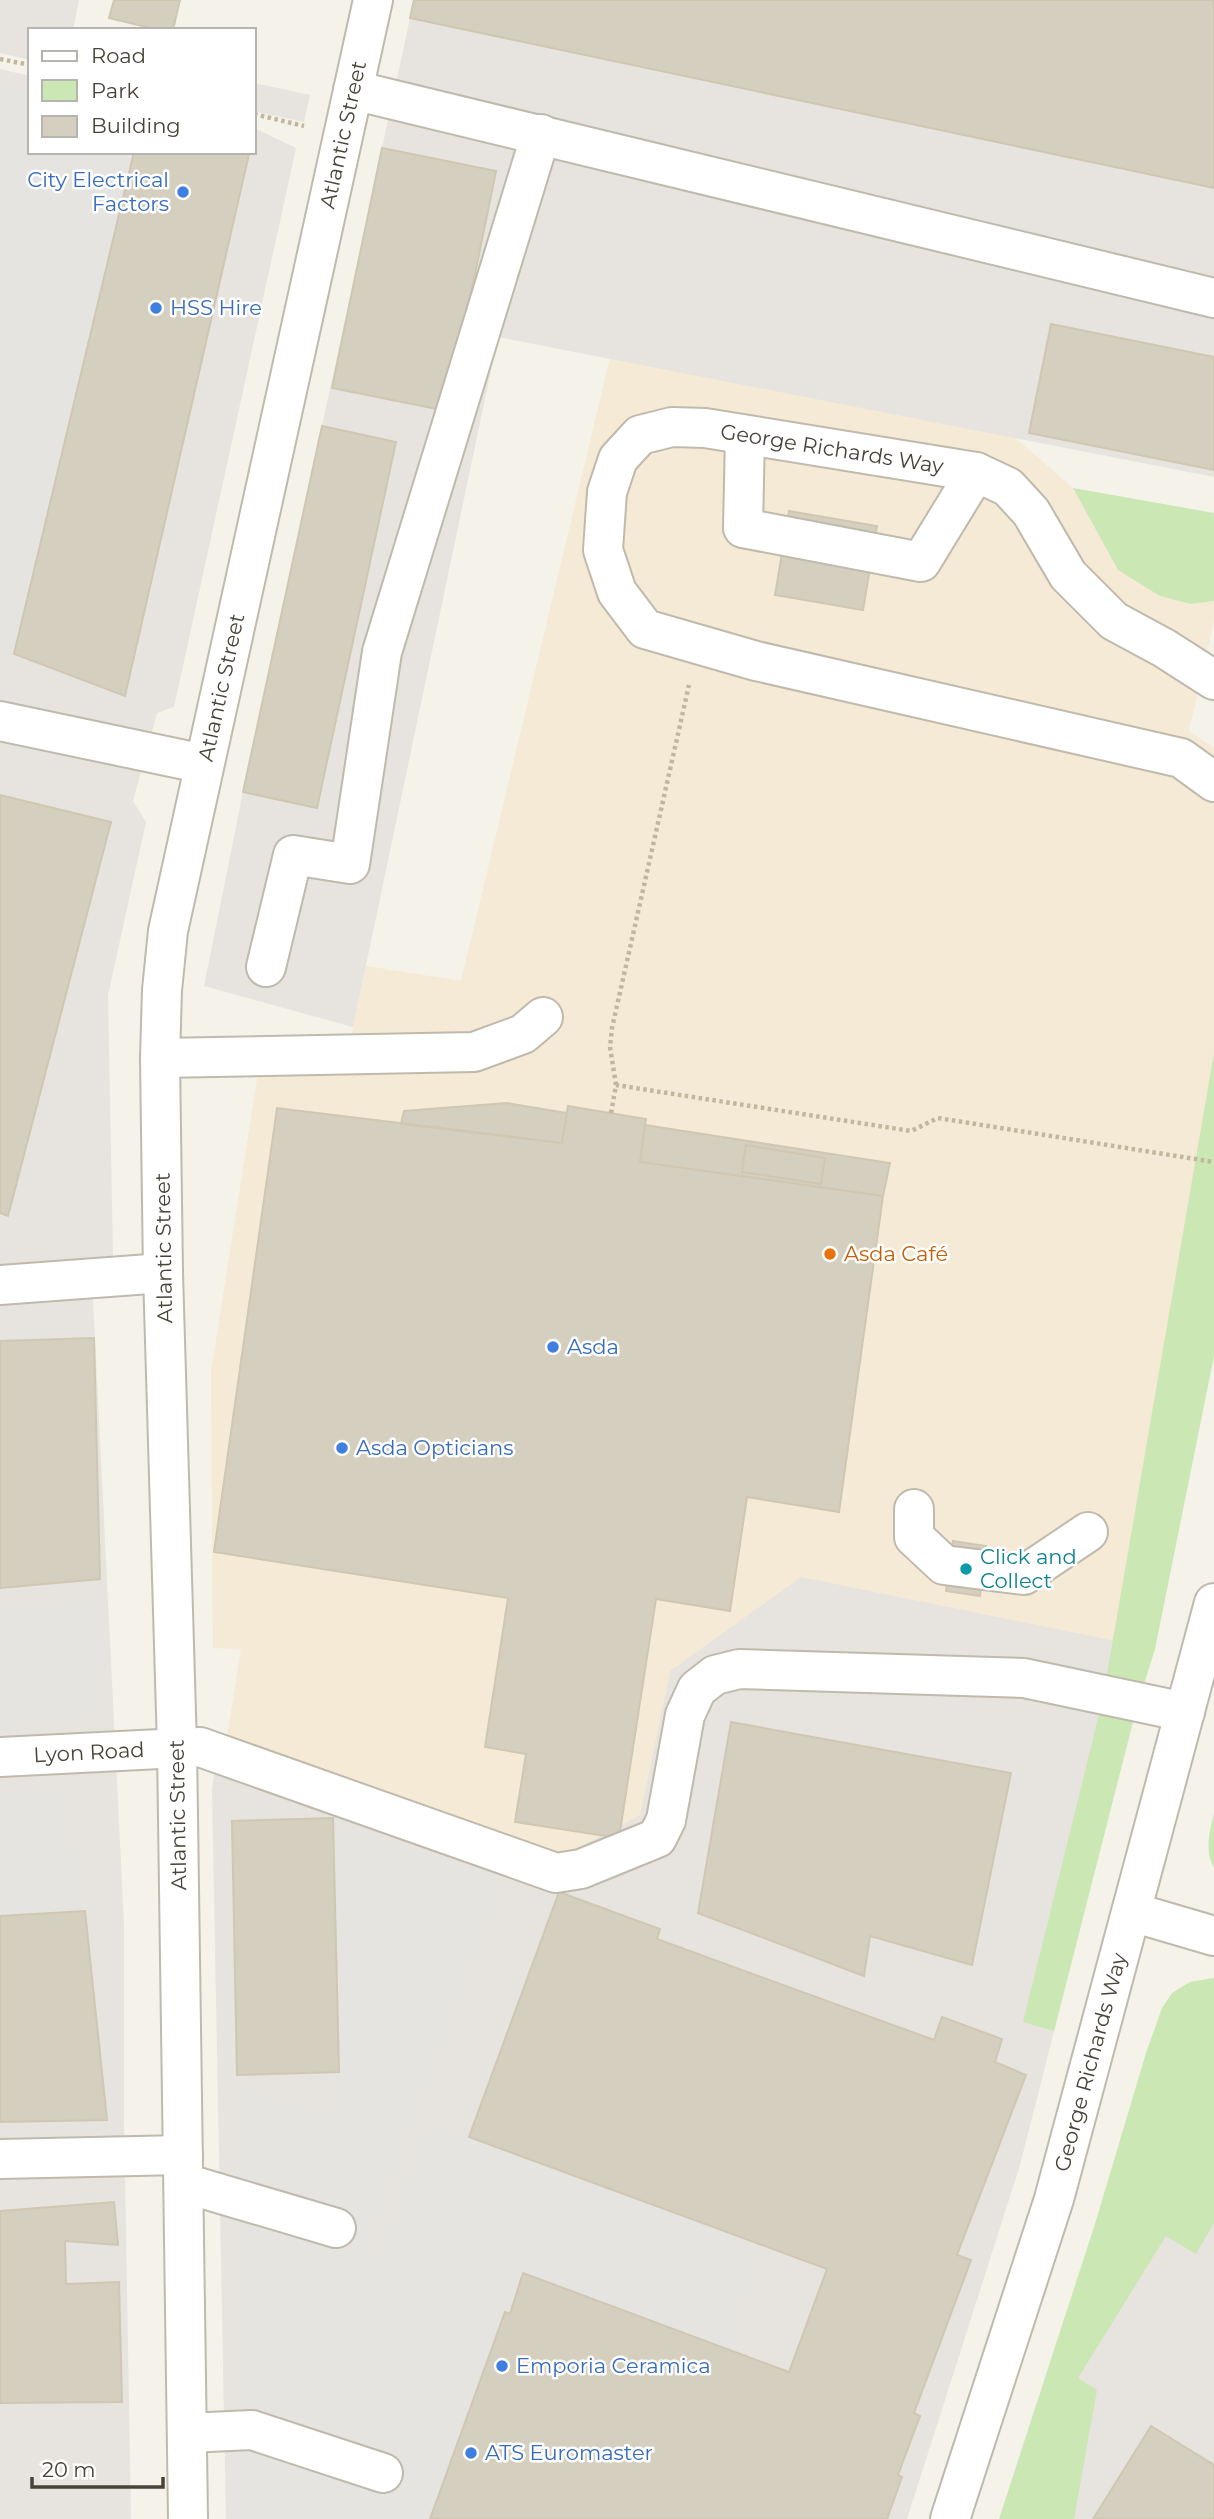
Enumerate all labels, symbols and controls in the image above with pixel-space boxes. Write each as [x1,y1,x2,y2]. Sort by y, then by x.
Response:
legend [28,28,256,154]
text: Road [91,43,146,68]
street label: Atlantic Street [314,58,371,211]
text: Park [91,78,139,103]
text: Building [91,113,181,138]
place label: City Electrical Factors [27,167,169,216]
marker: City Electrical Factors [175,184,191,200]
place label: HSS Hire [170,295,262,320]
marker: HSS Hire [148,300,164,316]
street label: George Richards Way [719,419,946,479]
street label: Atlantic Street [193,611,250,764]
street label: Atlantic Street [150,1172,177,1324]
place label: Asda Café [844,1241,948,1266]
marker: Asda Café [822,1246,838,1262]
place label: Asda [567,1334,619,1359]
marker: Asda [545,1339,561,1355]
place label: Asda Opticians [356,1435,514,1460]
marker: Asda Opticians [334,1440,350,1456]
place label: Click and Collect [980,1544,1077,1593]
marker: Click and Collect [958,1561,974,1577]
street label: Lyon Road [33,1737,145,1767]
street label: Atlantic Street [164,1739,191,1891]
street label: George Richards Way [1049,1949,1132,2174]
place label: Emporia Ceramica [516,2353,711,2378]
marker: Emporia Ceramica [494,2358,510,2374]
place label: ATS Euromaster [485,2440,653,2465]
marker: ATS Euromaster [463,2445,479,2461]
scale bar [32,2446,163,2490]
text: 20 m [42,2457,96,2482]

